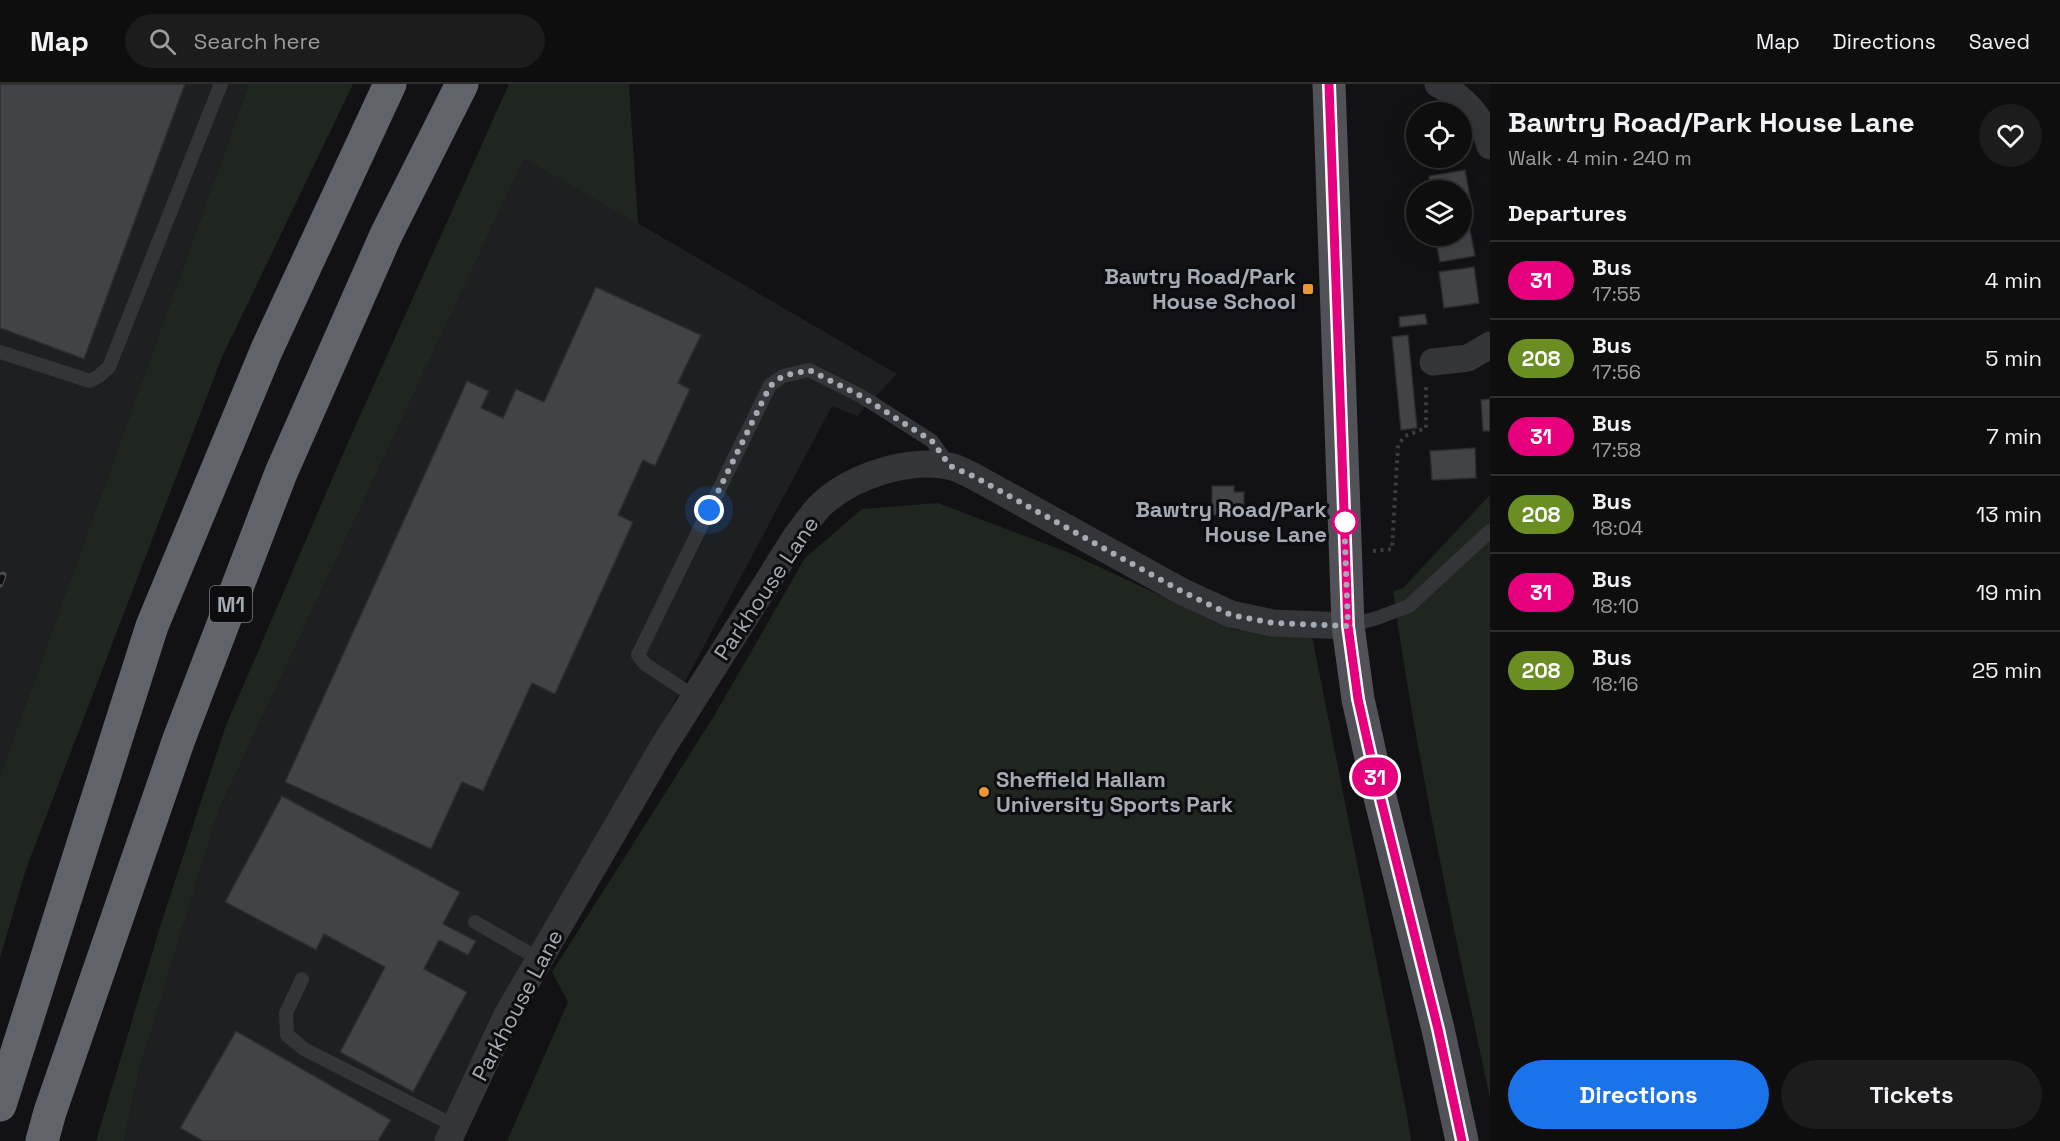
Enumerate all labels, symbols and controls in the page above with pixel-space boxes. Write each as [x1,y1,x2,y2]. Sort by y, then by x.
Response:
search box [125,14,545,68]
text: Map [30,23,89,59]
icon: search [146,25,179,58]
text: Search here [194,27,321,55]
text: Map [1756,28,1800,55]
text: Directions [1833,28,1936,55]
text: Saved [1969,28,2030,55]
map controls [1406,102,1472,246]
button: locate [1406,102,1472,168]
text: Bawtry Road/Park House Lane [1508,104,1915,140]
button: heart [1979,104,2042,167]
text: Walk · 4 min · 240 m [1508,145,1692,171]
button: layers [1406,180,1472,246]
text: Departures [1508,199,1627,227]
text: Bus [1592,253,1632,281]
place label: Bawtry Road/Park House School [1104,262,1297,315]
text: 4 min [1985,266,2042,294]
text: 31 [1530,267,1552,294]
text: 17:55 [1592,281,1641,307]
marker: Bawtry Road/Park House School [1301,282,1315,296]
text: Bus [1592,331,1632,359]
text: 5 min [1985,344,2042,372]
text: 208 [1522,345,1560,372]
text: 17:56 [1592,359,1641,385]
text: Bus [1592,409,1632,437]
text: 7 min [1986,422,2042,450]
text: 31 [1530,423,1552,450]
text: 17:58 [1592,437,1641,463]
text: Bus [1592,487,1632,515]
your location [694,495,724,525]
place label: Bawtry Road/Park House Lane [1135,495,1328,548]
text: 13 min [1976,500,2042,528]
text: 208 [1522,501,1560,528]
marker: Bawtry Road/Park House Lane [1332,509,1358,535]
street label: Parkhouse Lane [707,511,825,665]
text: 18:04 [1592,515,1643,541]
text: Bus [1592,565,1632,593]
text: 19 min [1976,578,2042,606]
text: 31 [1530,579,1552,606]
road number: M1 [210,586,252,622]
text: 18:10 [1592,593,1639,619]
text: Bus [1592,643,1632,671]
text: 25 min [1972,656,2042,684]
text: 208 [1522,657,1560,684]
text: 18:16 [1592,671,1638,697]
line badge: 31 [1348,758,1402,796]
text: 31 [1364,764,1386,791]
place label: Sheffield Hallam University Sports Park [996,765,1234,818]
marker: Sheffield Hallam University Sports Park [977,785,991,799]
street label: Parkhouse Lane [465,924,569,1086]
button: Directions [1508,1060,1769,1129]
button: Tickets [1781,1060,2042,1129]

